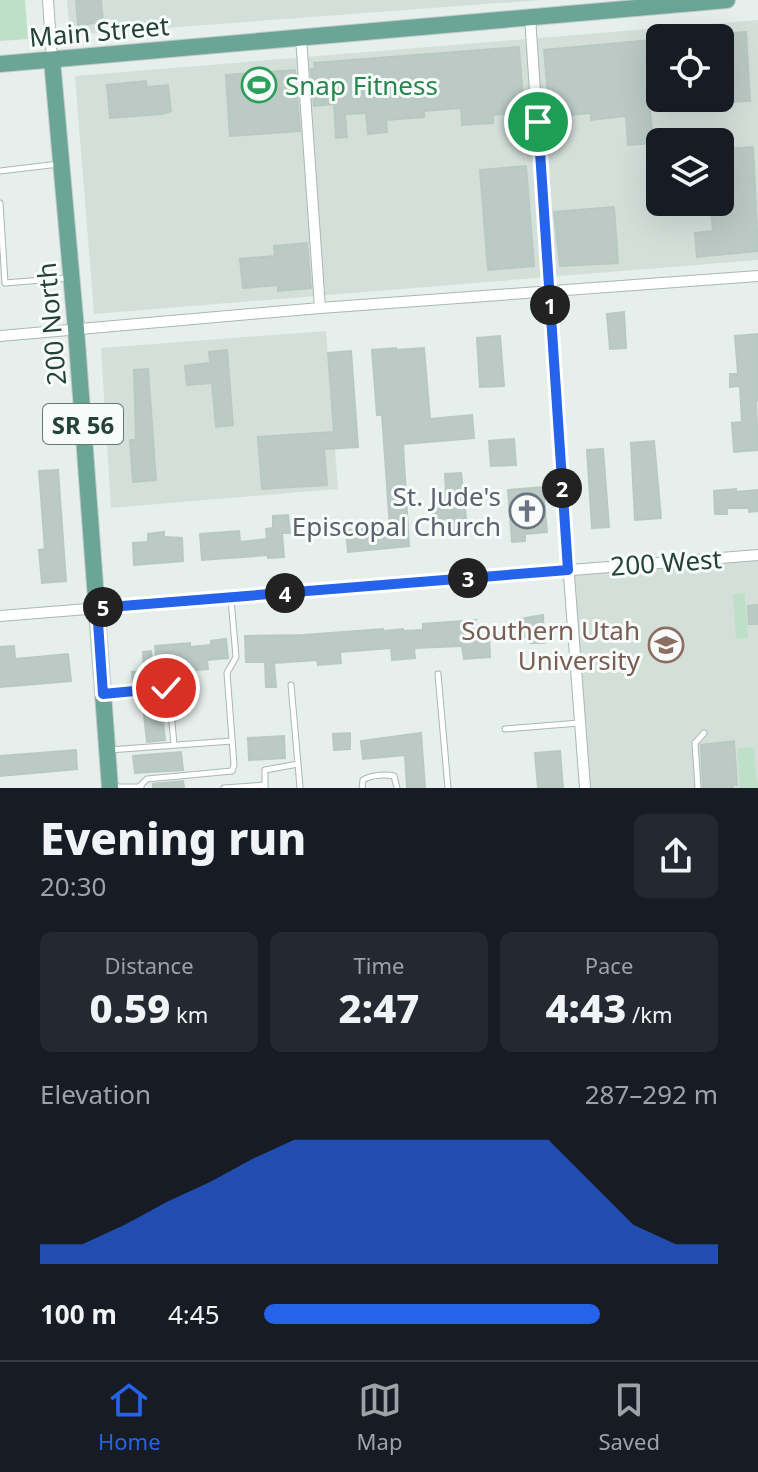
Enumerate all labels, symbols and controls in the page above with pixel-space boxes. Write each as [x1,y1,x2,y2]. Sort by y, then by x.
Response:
street label: Main Street [28,7,170,55]
map controls [646,24,734,216]
button: locate [646,24,734,112]
sports icon: Snap Fitness [240,66,278,104]
place label: Snap Fitness [285,67,438,103]
pin [504,88,572,156]
icon: arrive [516,100,560,144]
button: layers [646,128,734,216]
street label: 200 North [28,261,74,387]
pin: 1 [530,285,570,325]
text: 1 [544,290,556,320]
road number: SR 56 [43,404,123,444]
pin: 2 [542,468,582,508]
text: 2 [556,473,568,503]
place label: St. Jude's Episcopal Church [292,478,501,544]
church icon: St. Jude's Episcopal Church [508,492,546,530]
street label: 200 West [609,540,723,584]
pin: 3 [448,558,488,598]
text: 3 [462,563,474,593]
pin: 4 [265,573,305,613]
text: 4 [279,578,291,608]
pin: 5 [83,587,123,627]
text: 5 [97,592,109,622]
place label: Southern Utah University [461,612,641,678]
school or university icon: Southern Utah University [647,626,685,664]
pin [132,654,200,722]
icon: check [144,666,188,710]
text: Evening run [40,808,306,868]
button: share [634,814,718,898]
text: 20:30 [40,868,106,904]
text: Distance [104,950,194,980]
text: Time [354,950,404,980]
text: Pace [585,950,633,980]
text: 0.59 [90,980,170,1035]
text: 2:47 [339,980,419,1035]
text: 4:43 [546,980,626,1035]
text: km [170,999,208,1029]
text: /km [626,999,673,1029]
text: Elevation [40,1076,151,1112]
text: 287–292 m [585,1076,718,1112]
text: 100 m [40,1296,117,1332]
text: 4:45 [168,1296,220,1332]
tab: Home [98,1378,161,1456]
tab: Map [357,1378,402,1456]
tab: Saved [598,1378,660,1456]

